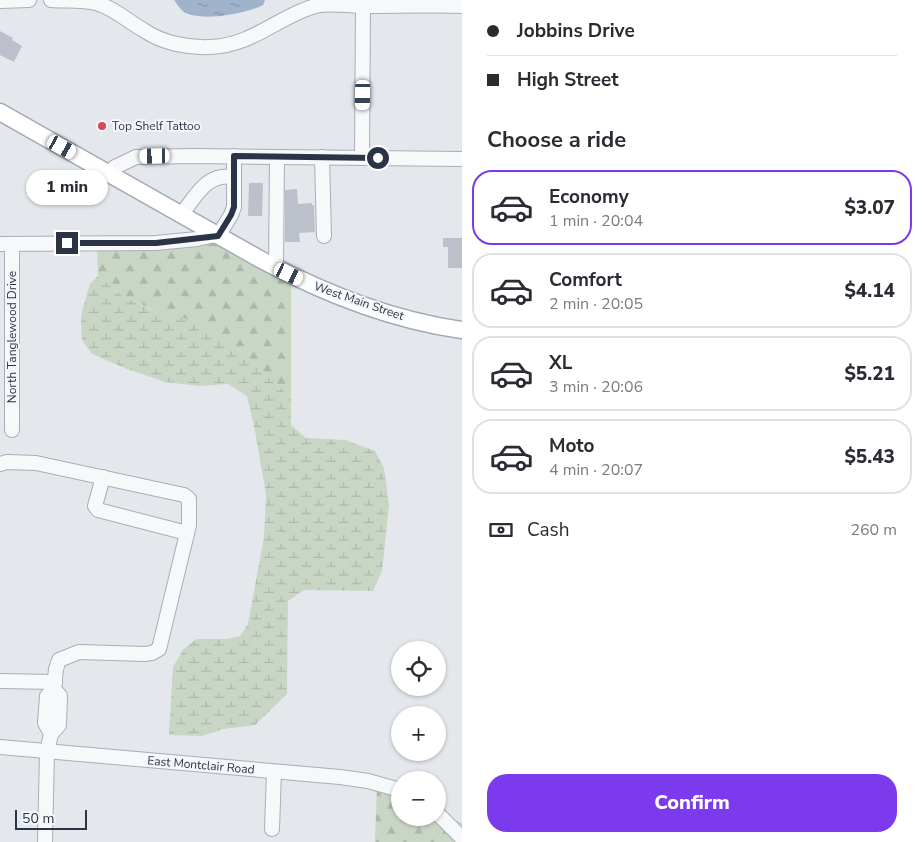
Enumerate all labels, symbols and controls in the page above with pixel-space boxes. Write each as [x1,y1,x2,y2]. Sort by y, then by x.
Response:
text: Jobbins Drive [517,18,635,44]
text: High Street [517,67,619,93]
car [355,80,370,110]
place label: Top Shelf Tattoo [112,118,201,134]
marker: Top Shelf Tattoo [96,120,108,132]
text: Choose a ride [487,125,626,155]
car [45,133,78,161]
route start [367,147,389,169]
car [139,148,170,164]
callout: 1 min [26,170,108,206]
text: 1 min [46,176,88,198]
text: Economy [549,184,629,210]
icon: car [489,185,534,230]
text: $3.07 [844,195,895,221]
text: 1 min · 20:04 [549,210,643,232]
route end [56,232,78,254]
car [272,261,305,287]
text: Comfort [549,267,622,293]
icon: car [489,268,534,313]
street label: North Tanglewood Drive [4,271,20,403]
street label: West Main Street [312,278,407,324]
text: $4.14 [844,278,895,304]
text: 2 min · 20:05 [549,293,643,315]
text: XL [549,350,572,376]
icon: car [489,351,534,396]
text: $5.21 [844,361,895,387]
text: 3 min · 20:06 [549,376,643,398]
text: Moto [549,433,595,459]
icon: car [489,434,534,479]
text: $5.43 [844,444,895,470]
text: 4 min · 20:07 [549,459,643,481]
icon: cash [487,516,515,544]
text: Cash [527,517,569,543]
text: 260 m [850,519,897,541]
map controls [391,641,446,826]
button: locate [391,641,446,696]
button: + [391,706,446,761]
street label: East Montclair Road [147,752,255,778]
button: − [391,771,446,826]
button: Confirm [487,774,897,832]
scale bar [15,807,88,830]
text: 50 m [22,809,54,828]

